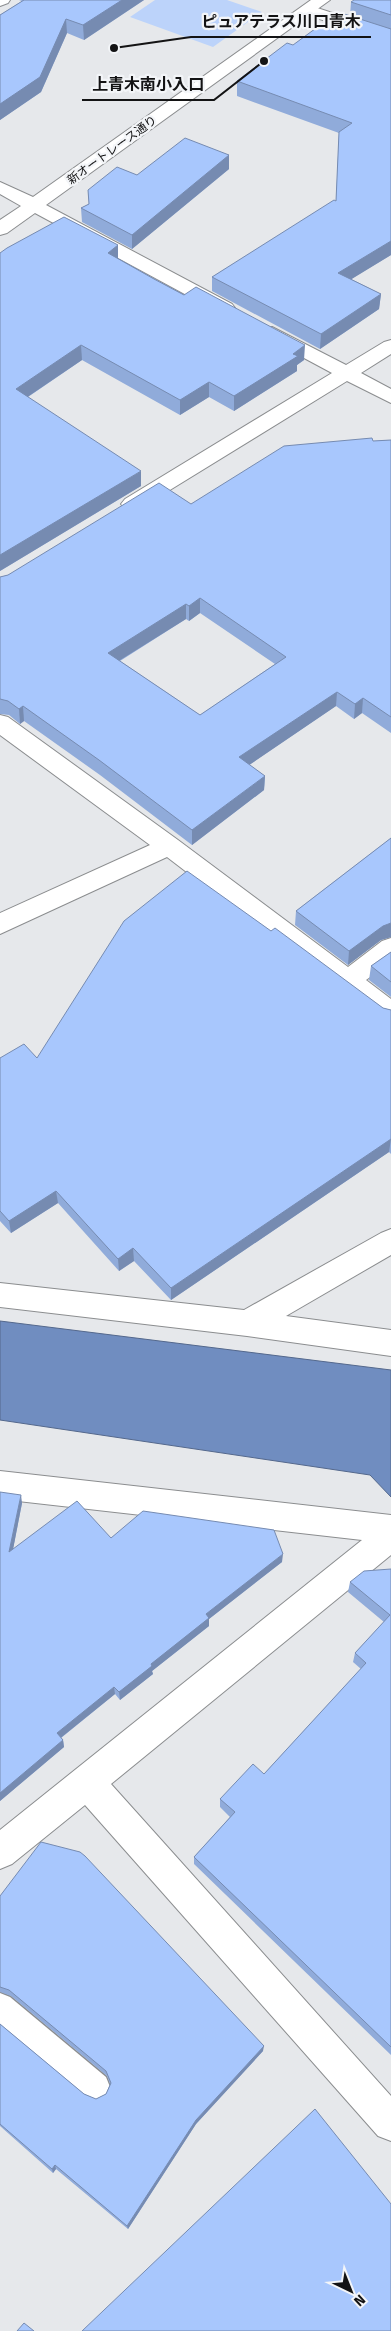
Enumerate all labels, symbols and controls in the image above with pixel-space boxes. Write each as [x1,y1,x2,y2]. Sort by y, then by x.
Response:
callout: ピュアテラス川口青木 [191,6,371,37]
text: ピュアテラス川口青木 [201,12,361,31]
callout: 上青木南小入口 [82,69,214,100]
text: 上青木南小入口 [92,75,204,94]
street label: 新オートレース通り [64,113,160,187]
north arrow [326,2266,376,2316]
text: N [350,2291,369,2310]

